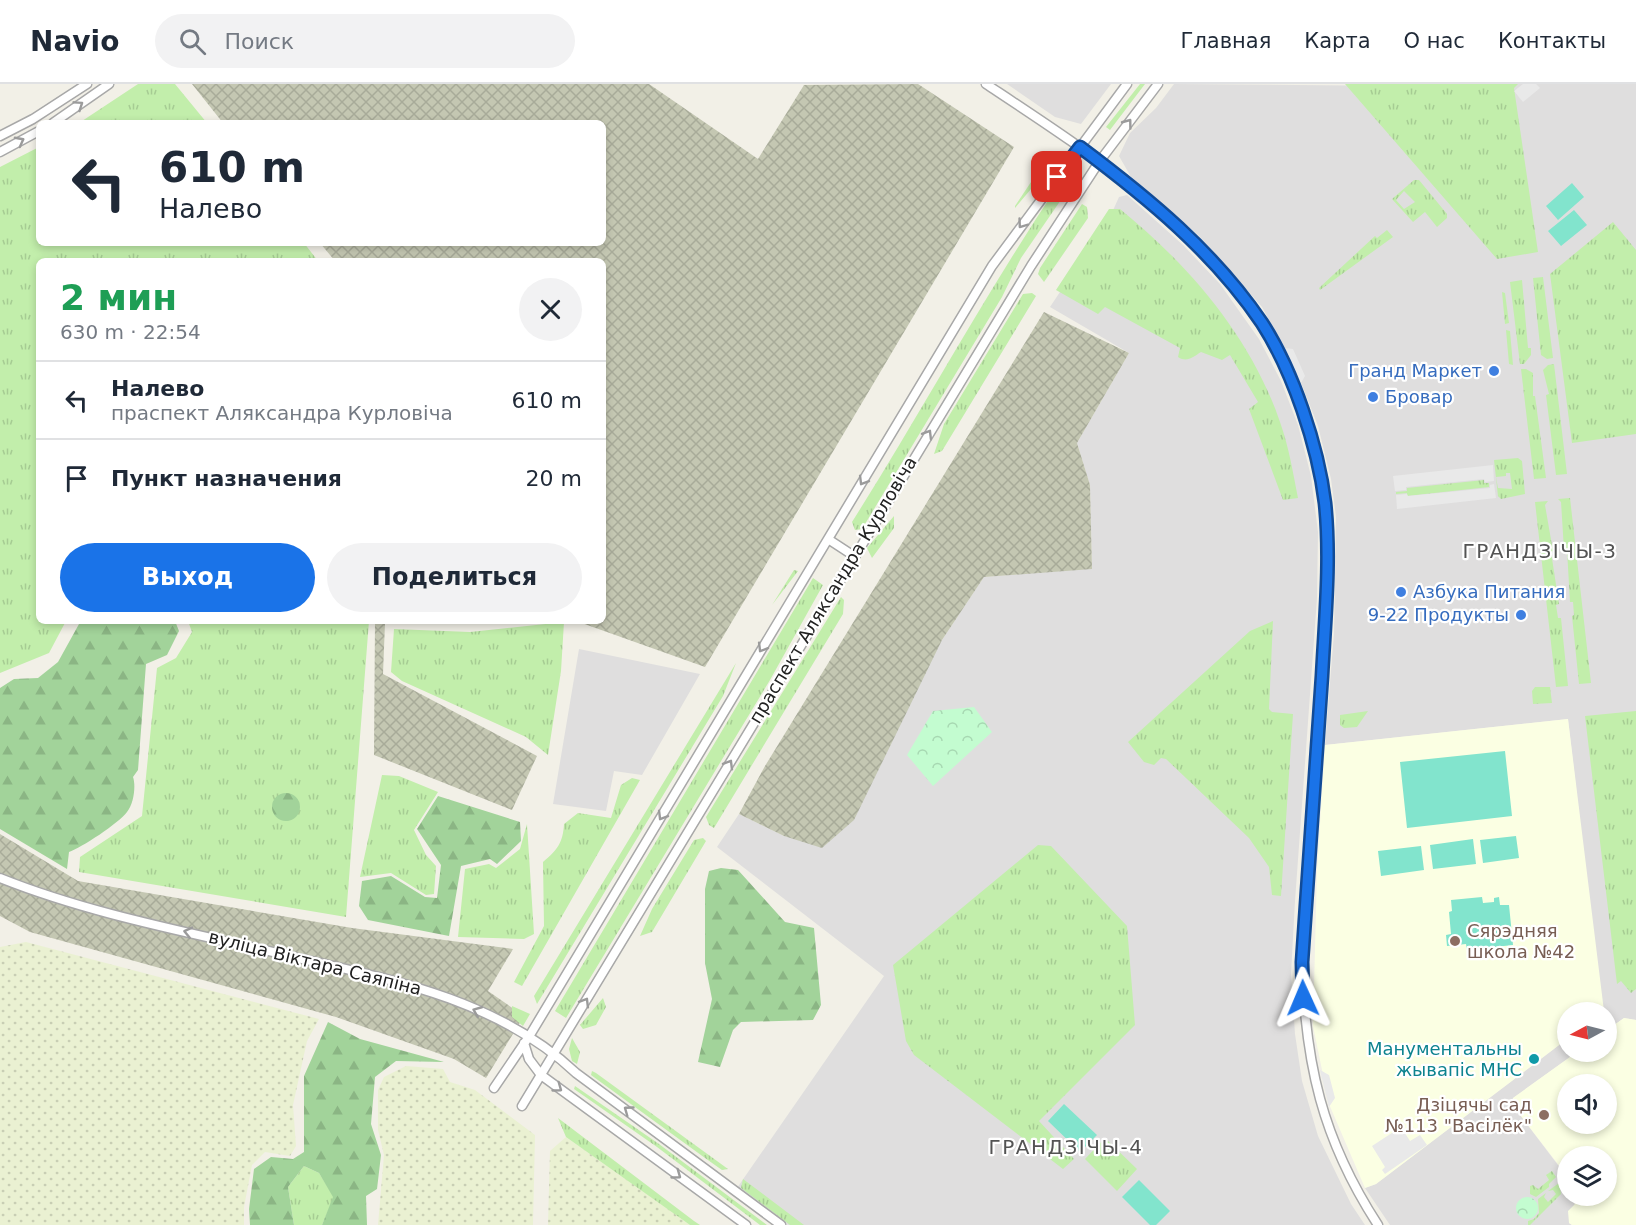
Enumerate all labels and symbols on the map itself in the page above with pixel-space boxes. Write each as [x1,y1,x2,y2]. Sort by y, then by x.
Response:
one-way arrow [72,101,83,112]
one-way arrow [1121,118,1132,129]
one-way arrow [13,137,24,148]
pin [1031,151,1082,202]
one-way arrow [1019,217,1030,228]
place label: Гранд Маркет [1348,360,1482,381]
marker: Гранд Маркет [1487,364,1501,378]
place label: Бровар [1385,386,1453,407]
marker: Бровар [1366,390,1380,404]
one-way arrow [920,430,932,440]
street label: праспект Аляксандра Курловіча [744,453,921,727]
one-way arrow [858,475,870,485]
district label: ГРАНДЗІЧЫ-3 [1462,539,1618,563]
place label: Азбука Питания [1413,581,1565,602]
marker: Азбука Питания [1394,585,1408,599]
place label: 9-22 Продукты [1368,604,1509,625]
marker: 9-22 Продукты [1514,608,1528,622]
one-way arrow [758,642,770,652]
one-way arrow [722,760,733,770]
one-way arrow [657,810,669,820]
place label: Сярэдняя школа №42 [1467,920,1575,962]
one-way arrow [183,926,193,939]
street label: вуліца Віктара Саяпіна [206,926,424,999]
marker: Сярэдняя школа №42 [1448,934,1462,948]
position arrow [1271,966,1335,1030]
one-way arrow [577,998,589,1008]
north arrow [1557,1002,1617,1062]
one-way arrow [472,1006,483,1018]
place label: Манументальны жывапіс МНС [1367,1038,1522,1080]
marker: Манументальны жывапіс МНС [1527,1052,1541,1066]
one-way arrow [552,1081,563,1092]
place label: Дзіцячы сад №113 "Васілёк" [1385,1094,1532,1136]
one-way arrow [623,1107,634,1118]
marker: Дзіцячы сад №113 "Васілёк" [1537,1108,1551,1122]
district label: ГРАНДЗІЧЫ-4 [988,1135,1144,1159]
one-way arrow [671,1168,682,1179]

